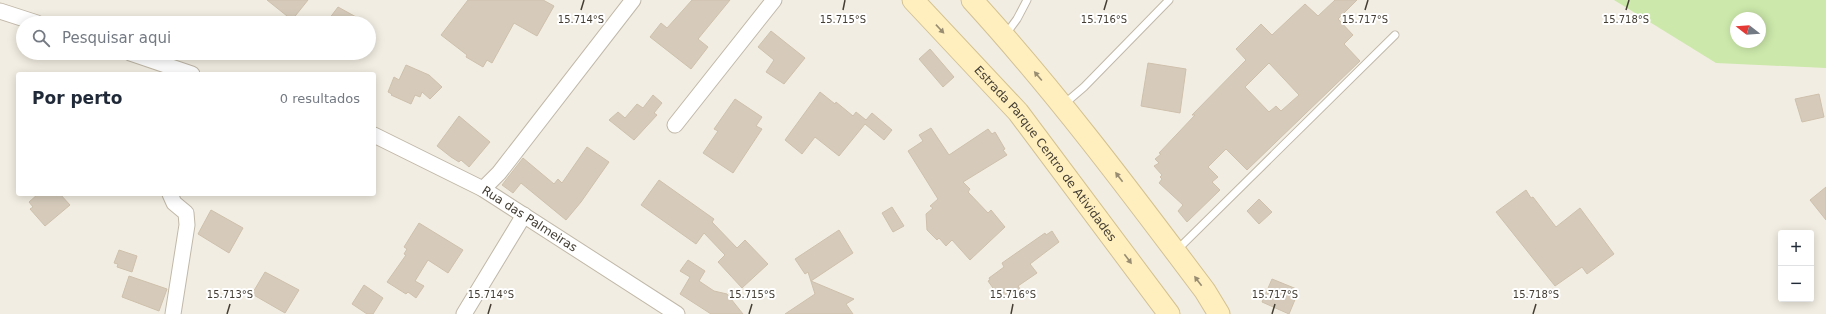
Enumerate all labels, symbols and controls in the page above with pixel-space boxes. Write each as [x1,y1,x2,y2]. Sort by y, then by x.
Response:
north arrow [1730,12,1766,48]
text: 15.714°S [558,14,604,25]
text: 15.715°S [820,14,866,25]
text: 15.716°S [1081,14,1127,25]
text: 15.717°S [1342,14,1388,25]
text: 15.718°S [1603,14,1649,25]
search box [16,16,376,60]
one-way arrow [935,23,944,34]
icon: search [30,27,52,49]
text: Pesquisar aqui [62,29,171,47]
street label: Estrada Parque Centro de Atividades [971,63,1119,244]
one-way arrow [1034,70,1043,81]
text: Por perto [32,88,122,108]
text: 0 resultados [280,91,360,106]
one-way arrow [1115,172,1124,183]
street label: Rua das Palmeiras [479,183,580,255]
map controls [1778,230,1814,302]
button: + [1778,230,1814,266]
one-way arrow [1123,254,1132,265]
button: − [1778,266,1814,302]
one-way arrow [1193,276,1202,287]
text: 15.713°S [207,289,253,300]
text: 15.714°S [468,289,514,300]
text: 15.715°S [729,289,775,300]
text: 15.716°S [990,289,1036,300]
text: 15.717°S [1252,289,1298,300]
text: 15.718°S [1513,289,1559,300]

